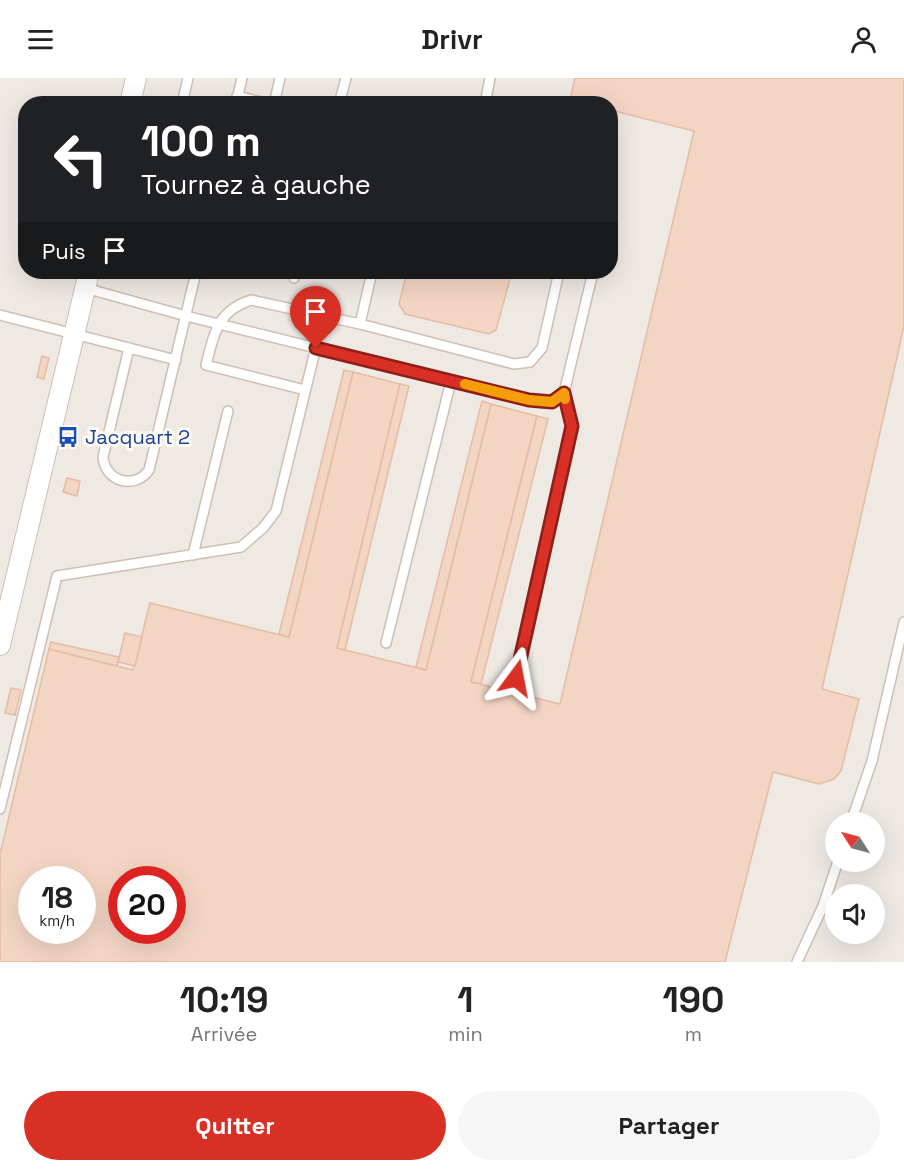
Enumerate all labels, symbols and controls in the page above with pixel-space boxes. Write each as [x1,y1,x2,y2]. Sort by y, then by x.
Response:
text: Drivr [421,22,483,57]
icon: menu [24,23,57,56]
icon: person [847,23,880,56]
text: 100 m [141,115,261,168]
icon: left [42,120,120,198]
text: Tournez à gauche [141,167,371,202]
icon: arrive [98,234,131,267]
text: Puis [42,237,86,265]
pin [290,286,341,348]
icon: arrive [299,295,332,328]
place label: Jacquart 2 [85,424,190,450]
bus stop icon: Jacquart 2 [56,425,80,449]
position arrow [484,646,548,710]
north arrow [825,812,885,872]
map controls [825,812,885,944]
speed limit sign: 20 [108,866,186,944]
text: 18 [41,878,73,917]
button: sound [825,884,885,944]
text: km/h [39,911,75,930]
text: 10:19 [180,977,269,1023]
text: 1 [457,977,474,1023]
text: 190 [662,977,724,1023]
text: Arrivée [191,1021,257,1047]
text: min [448,1021,483,1047]
text: m [685,1021,702,1047]
button: Quitter [24,1091,446,1160]
button: Partager [458,1091,880,1160]

